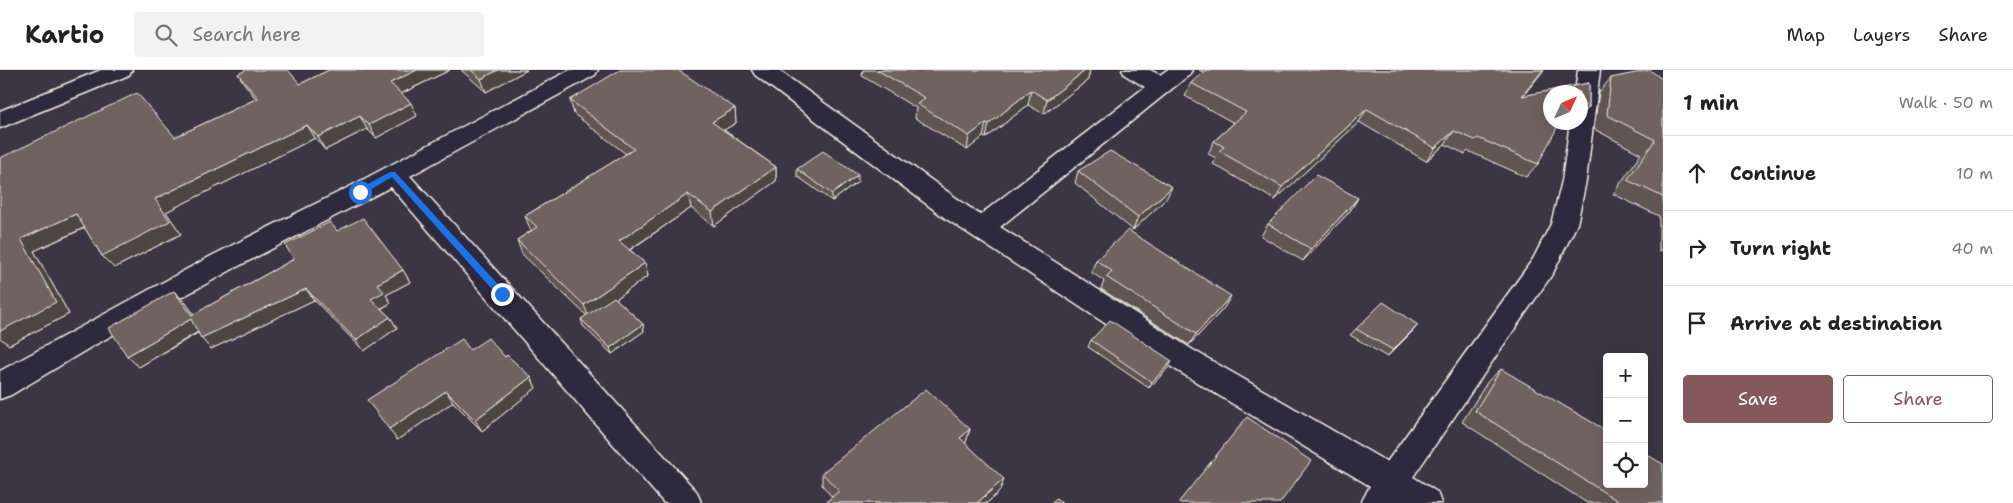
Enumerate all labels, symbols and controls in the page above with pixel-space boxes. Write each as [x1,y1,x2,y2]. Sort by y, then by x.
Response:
search box [134,12,484,57]
text: Kartio [25,19,104,51]
icon: search [152,21,180,49]
text: Search here [192,22,301,47]
text: Map [1787,23,1825,47]
text: Layers [1853,23,1910,47]
text: Share [1938,23,1988,47]
north arrow [1543,85,1588,130]
text: 1 min [1683,89,1739,117]
text: Walk · 50 m [1899,92,1993,113]
icon: ahead [1683,159,1711,187]
text: Continue [1730,161,1816,186]
text: 10 m [1956,163,1993,184]
route start [349,181,372,204]
icon: right [1683,234,1711,262]
text: Turn right [1730,236,1831,261]
text: 40 m [1951,238,1993,259]
route end [491,283,514,306]
icon: arrive [1683,309,1711,337]
text: Arrive at destination [1730,311,1942,336]
map controls [1603,353,1648,488]
button: + [1603,353,1648,398]
button: Save [1683,375,1833,423]
button: Share [1843,375,1993,423]
button: − [1603,398,1648,443]
button: locate [1603,443,1648,488]

